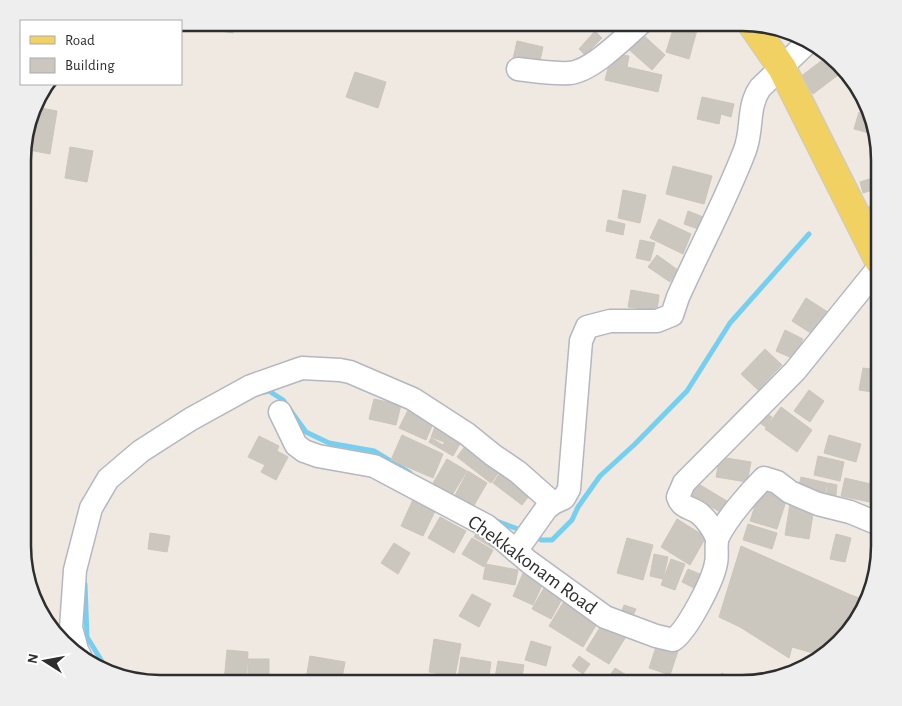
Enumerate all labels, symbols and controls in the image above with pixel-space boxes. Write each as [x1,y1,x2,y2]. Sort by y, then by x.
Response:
legend [20,20,182,85]
text: Road [65,33,95,48]
text: Building [65,58,115,73]
street label: Chekkakonam Road [464,511,601,618]
north arrow [20,636,70,686]
text: N [25,653,41,665]

